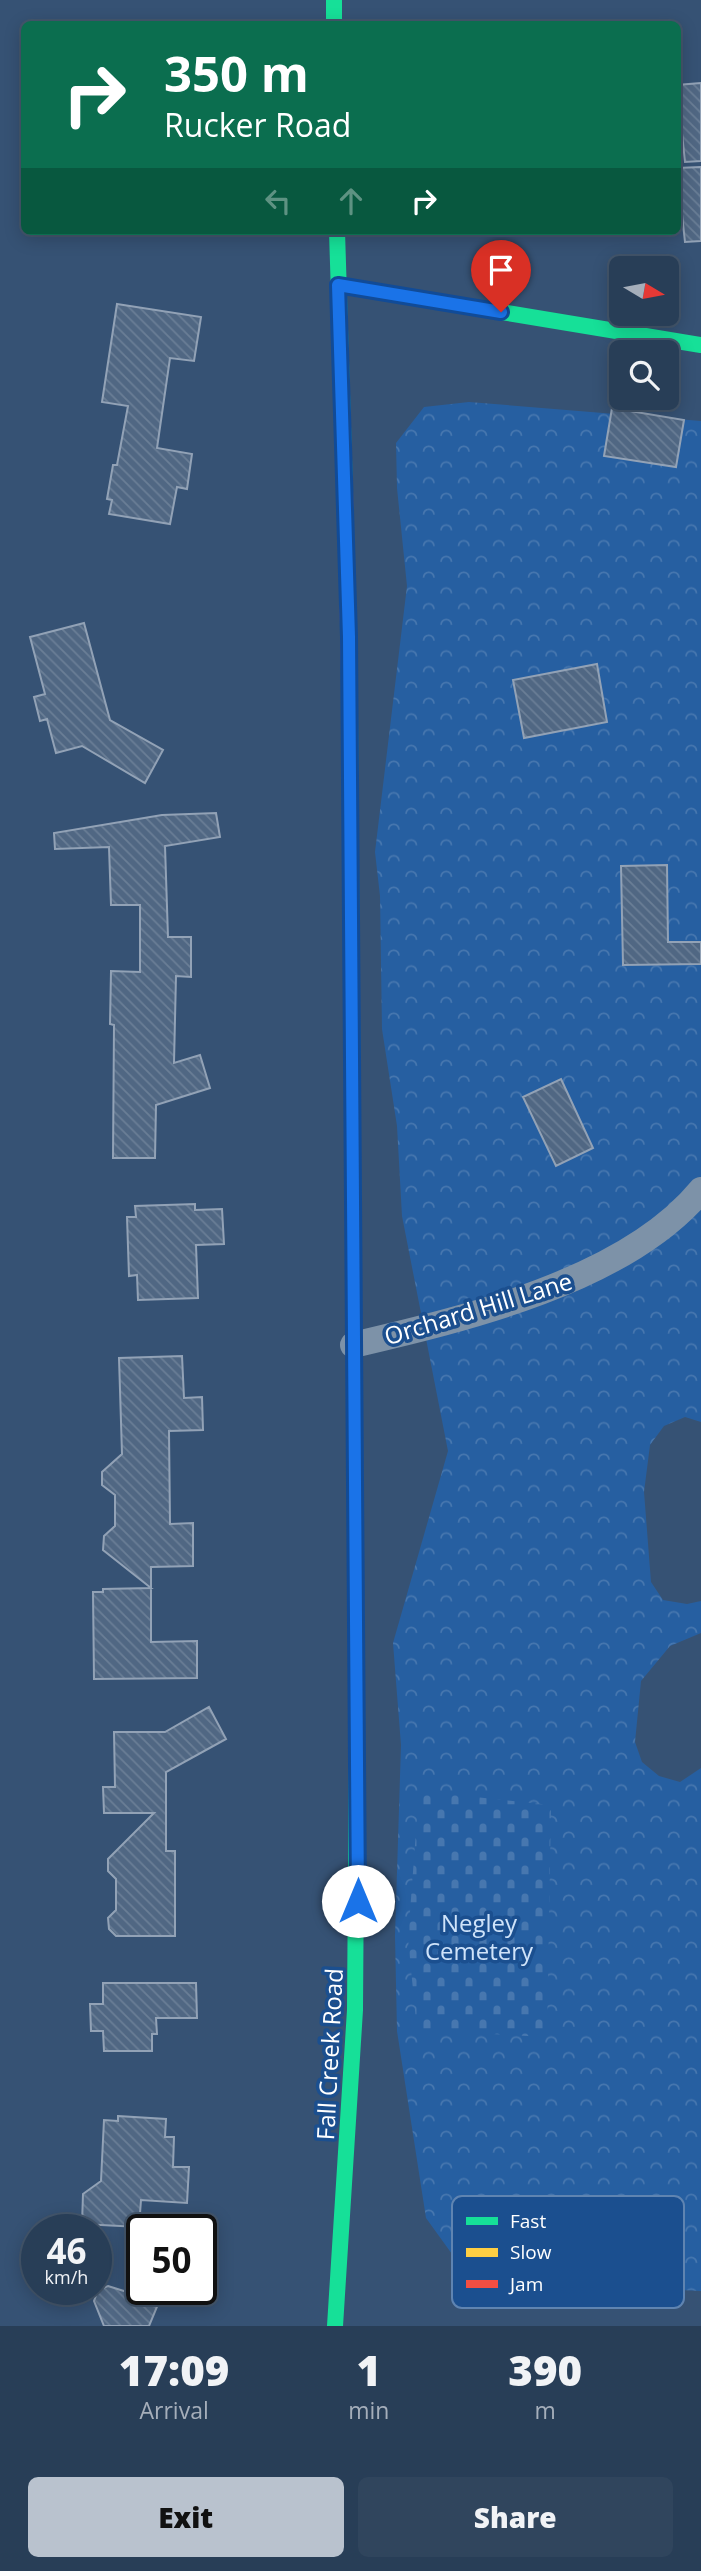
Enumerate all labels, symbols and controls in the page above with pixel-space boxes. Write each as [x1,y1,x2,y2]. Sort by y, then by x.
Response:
text: 350 m [164,40,309,106]
icon: right [49,49,140,140]
text: Rucker Road [164,103,351,146]
icon: left [259,182,297,220]
icon: ahead [332,182,370,220]
icon: right [405,182,443,220]
pin [471,240,531,312]
icon: arrive [482,251,520,289]
north arrow [609,256,679,326]
map controls [609,256,679,410]
button: search [609,340,679,410]
street label: Orchard Hill Lane [380,1264,576,1352]
position arrow [321,1864,395,1938]
park label: Negley Cemetery [425,1906,534,1967]
street label: Fall Creek Road [308,1967,350,2141]
legend [452,2196,684,2308]
text: Fast [510,2208,546,2234]
speed limit sign: 50 [126,2214,217,2305]
text: 46 [46,2227,87,2274]
text: Slow [510,2239,552,2265]
text: km/h [45,2265,88,2289]
text: Jam [508,2271,543,2297]
text: 17:09 [119,2341,229,2398]
text: 1 [357,2341,381,2398]
text: 390 [508,2341,582,2398]
text: Arrival [140,2394,209,2426]
text: min [348,2394,389,2426]
text: m [535,2394,556,2426]
button: Exit [28,2477,344,2557]
button: Share [358,2477,673,2557]

